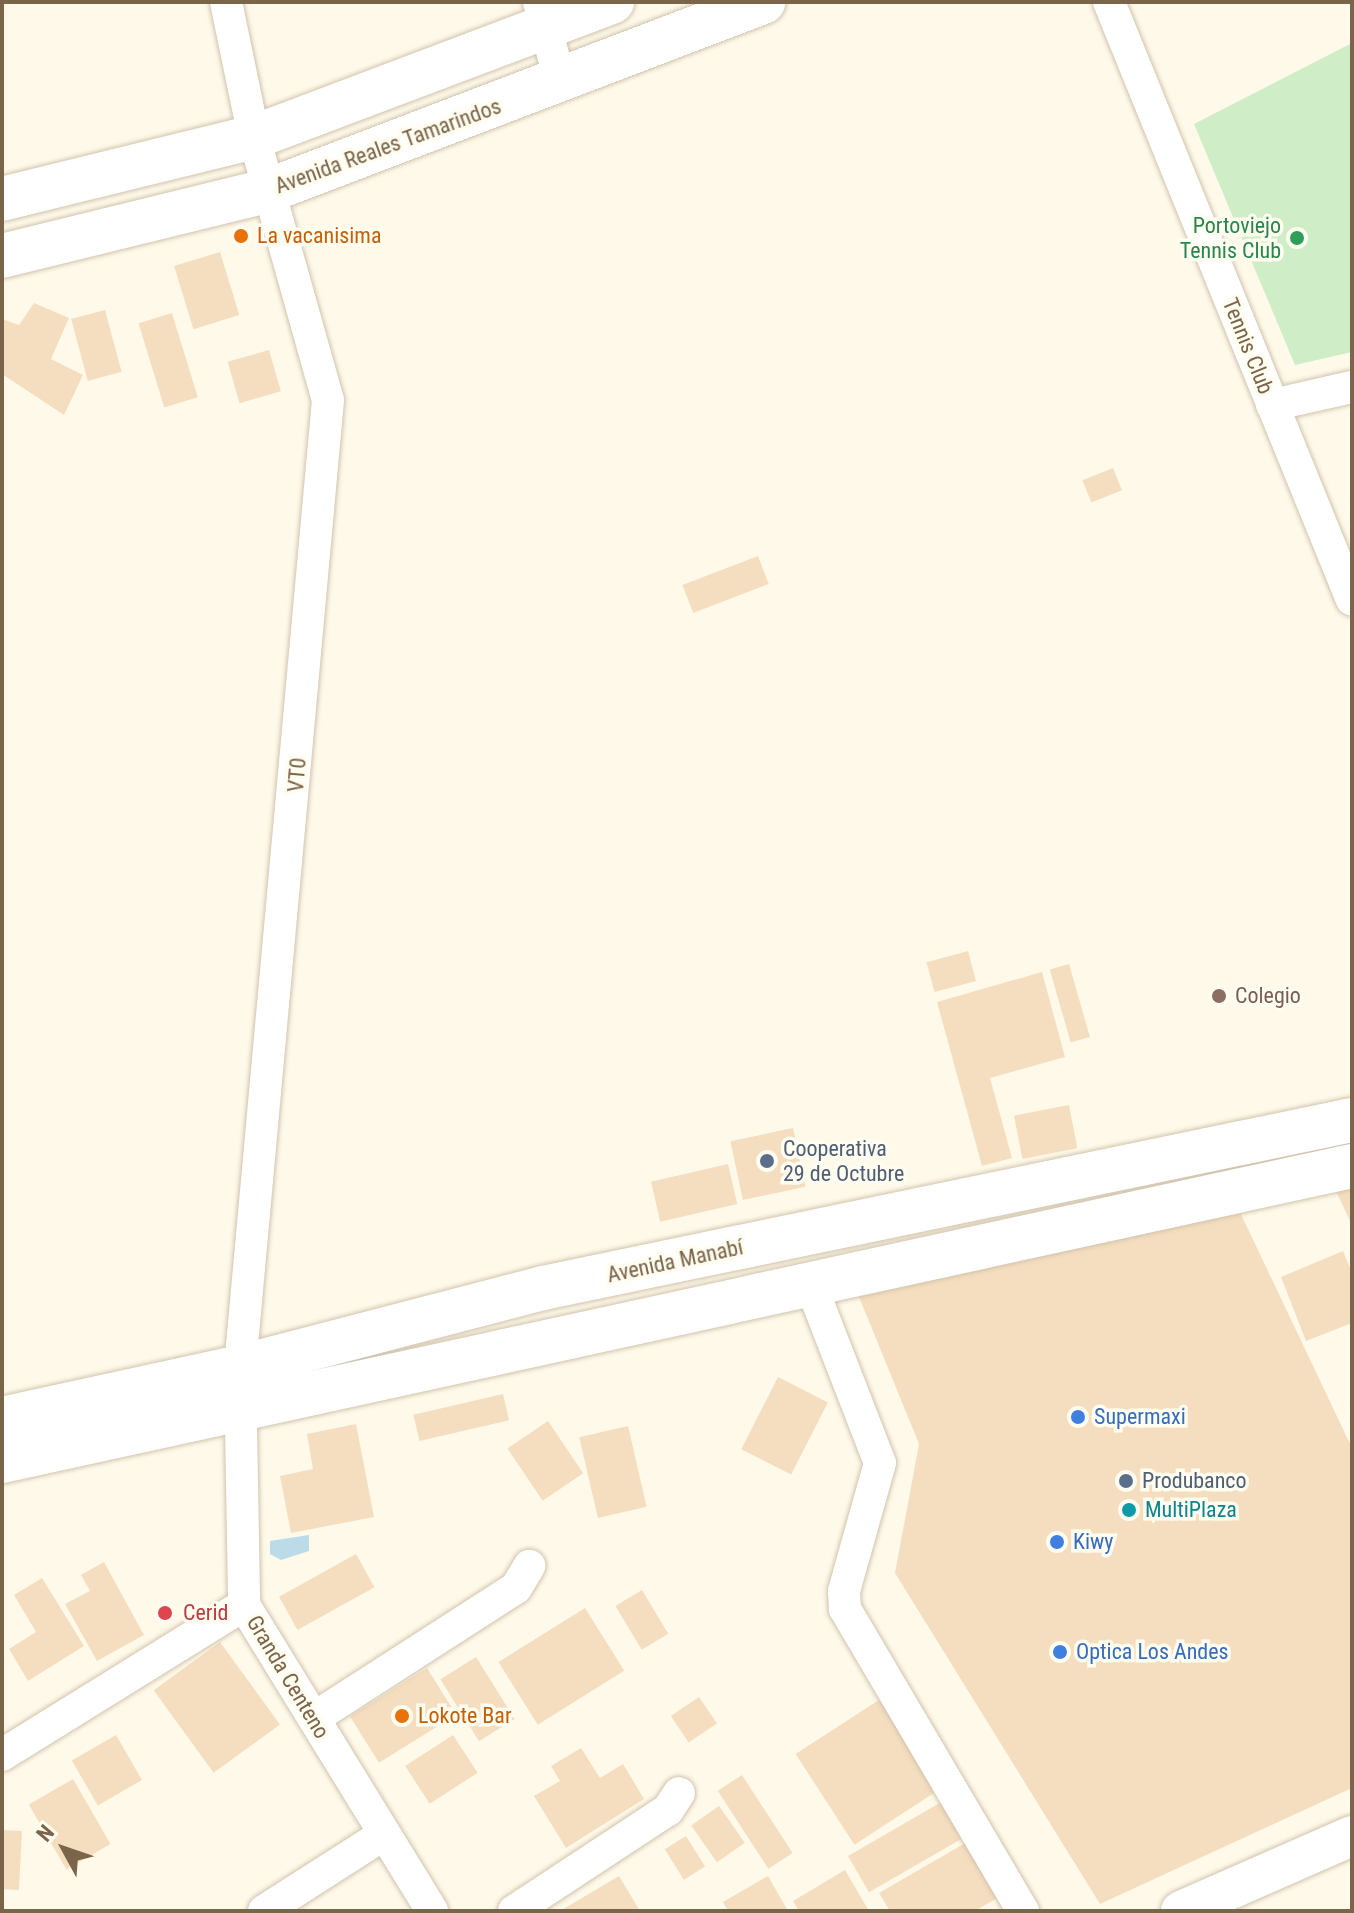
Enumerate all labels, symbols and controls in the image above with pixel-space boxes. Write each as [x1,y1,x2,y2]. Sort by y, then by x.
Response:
street label: Avenida Reales Tamarindos [271,93,505,199]
place label: Portoviejo Tennis Club [1180,212,1281,264]
place label: La vacanisima [257,223,381,249]
marker: La vacanisima [232,227,250,245]
marker: Portoviejo Tennis Club [1288,229,1306,247]
street label: Tennis Club [1217,294,1279,398]
street label: VT0 [282,757,312,793]
place label: Colegio [1235,983,1301,1009]
marker: Colegio [1210,987,1228,1005]
place label: Cooperativa 29 de Octubre [783,1135,904,1186]
marker: Cooperativa 29 de Octubre [758,1152,776,1170]
street label: Avenida Manabí [605,1234,745,1288]
place label: Supermaxi [1094,1404,1186,1430]
marker: Supermaxi [1069,1408,1087,1426]
place label: Produbanco [1142,1468,1247,1494]
marker: Produbanco [1117,1472,1135,1490]
place label: MultiPlaza [1145,1497,1237,1523]
marker: MultiPlaza [1120,1501,1138,1519]
place label: Kiwy [1073,1529,1114,1555]
marker: Kiwy [1048,1533,1066,1551]
place label: Cerid [183,1600,228,1626]
marker: Cerid [154,1602,176,1624]
street label: Granda Centeno [241,1611,335,1743]
place label: Optica Los Andes [1076,1639,1229,1665]
marker: Optica Los Andes [1051,1643,1069,1661]
place label: Lokote Bar [418,1703,512,1729]
marker: Lokote Bar [393,1707,411,1725]
north arrow [24,1809,104,1889]
text: N [31,1820,59,1846]

